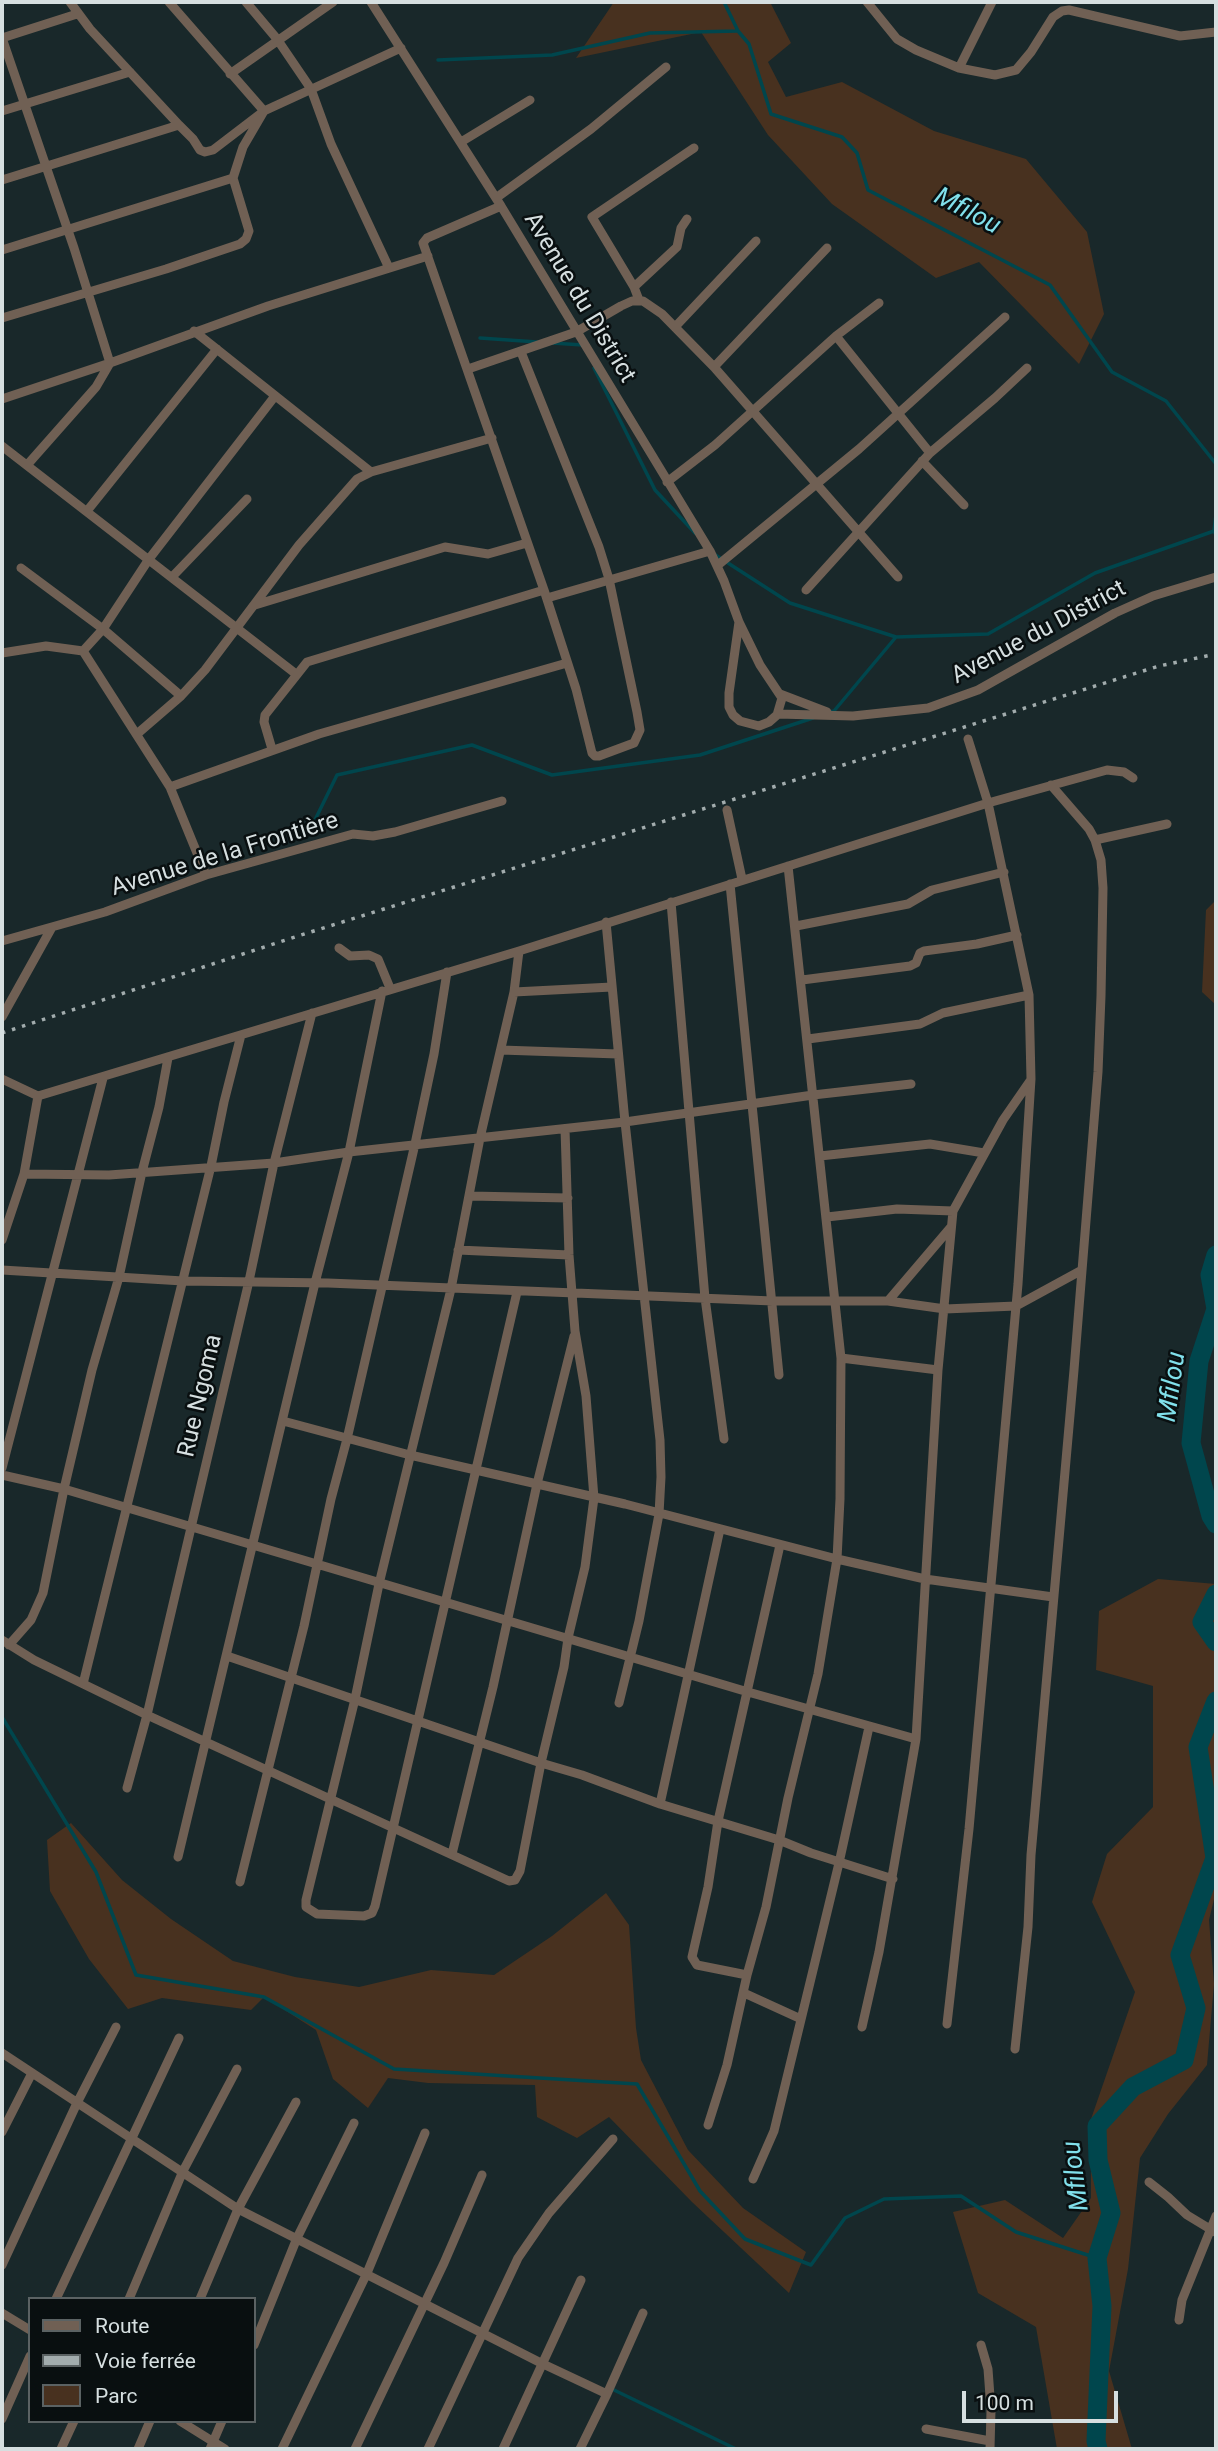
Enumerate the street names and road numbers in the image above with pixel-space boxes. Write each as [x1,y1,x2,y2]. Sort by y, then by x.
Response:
street label: Avenue du District [517,208,641,388]
street label: Avenue du District [947,575,1131,691]
street label: Avenue de la Frontière [108,807,342,903]
street label: Rue Ngoma [173,1332,229,1460]

